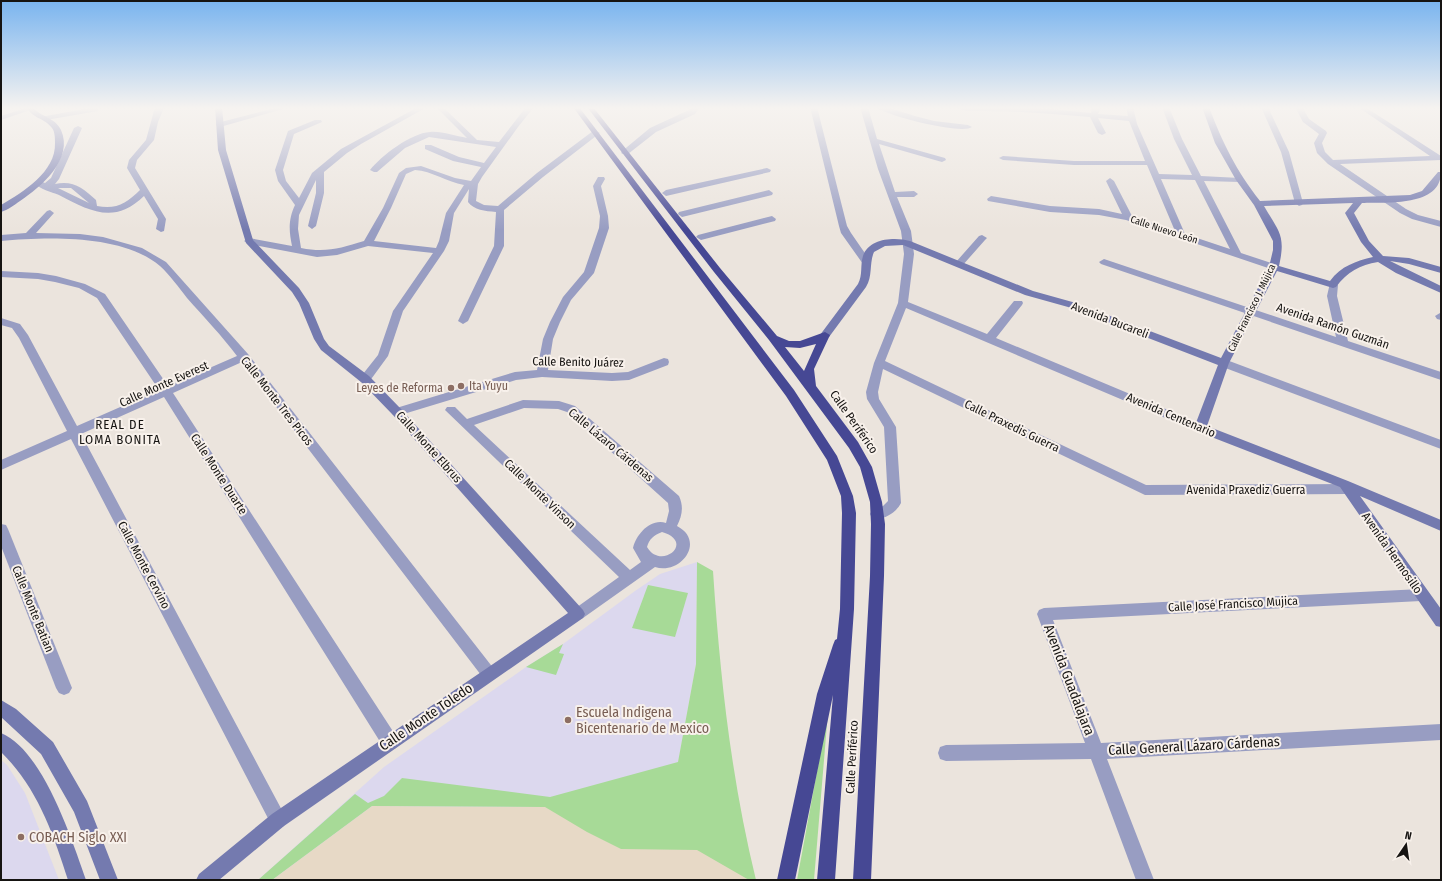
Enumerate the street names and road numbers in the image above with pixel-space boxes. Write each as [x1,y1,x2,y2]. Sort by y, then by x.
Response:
street label: Calle Nuevo León [1129,213,1199,247]
street label: Calle Francisco J. Mújica [1225,262,1278,354]
street label: Avenida Bucareli [1069,299,1151,341]
street label: Avenida Ramón Guzmán [1275,300,1391,352]
street label: Calle Monte Tres Picos [238,354,316,448]
street label: Calle Benito Juárez [532,354,624,370]
street label: Calle Monte Everest [117,358,211,410]
street label: Calle Periférico [827,388,881,456]
street label: Avenida Centenario [1124,390,1218,440]
street label: Calle Praxedis Guerra [962,397,1062,455]
street label: Calle Lázaro Cárdenas [566,405,656,485]
street label: Calle Monte Elbrus [393,408,465,486]
street label: Calle Monte Duarte [188,431,250,517]
street label: Calle Monte Vinson [501,456,579,532]
street label: Avenida Praxediz Guerra [1187,483,1306,497]
street label: Avenida Hermosillo [1359,510,1425,596]
street label: Calle Monte Cervino [115,519,173,611]
street label: Calle Monte Batian [9,564,57,654]
street label: Calle José Francisco Mujica [1168,594,1298,614]
street label: Avenida Guadalajara [1040,622,1098,738]
street label: Calle Monte Toledo [376,679,476,755]
street label: Calle Periférico [843,720,861,794]
street label: Calle General Lázaro Cárdenas [1108,733,1280,759]

